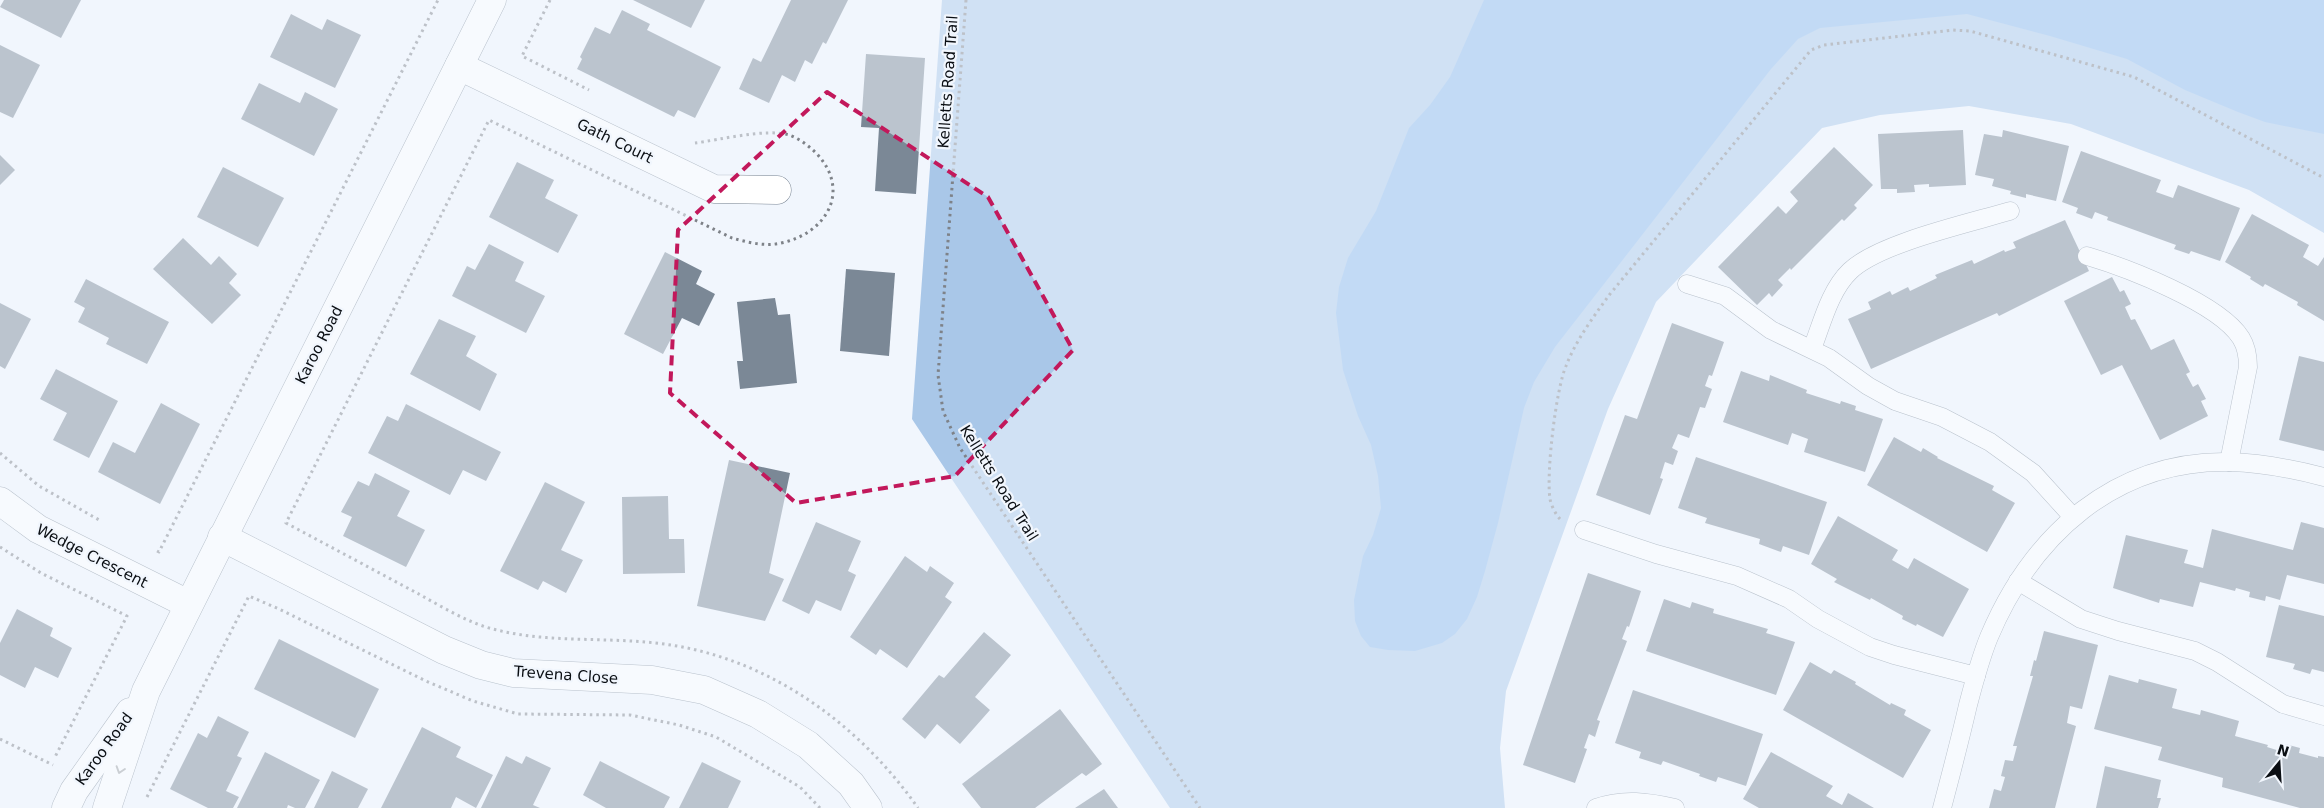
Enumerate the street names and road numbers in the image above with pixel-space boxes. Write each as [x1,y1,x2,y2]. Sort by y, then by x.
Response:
street label: Kelletts Road Trail [934,15,962,149]
street label: Gath Court [574,115,656,167]
street label: Karoo Road [292,303,346,387]
street label: Kelletts Road Trail [956,422,1042,544]
street label: Wedge Crescent [33,520,151,592]
street label: Trevena Close [512,662,619,688]
street label: Karoo Road [72,709,136,789]

